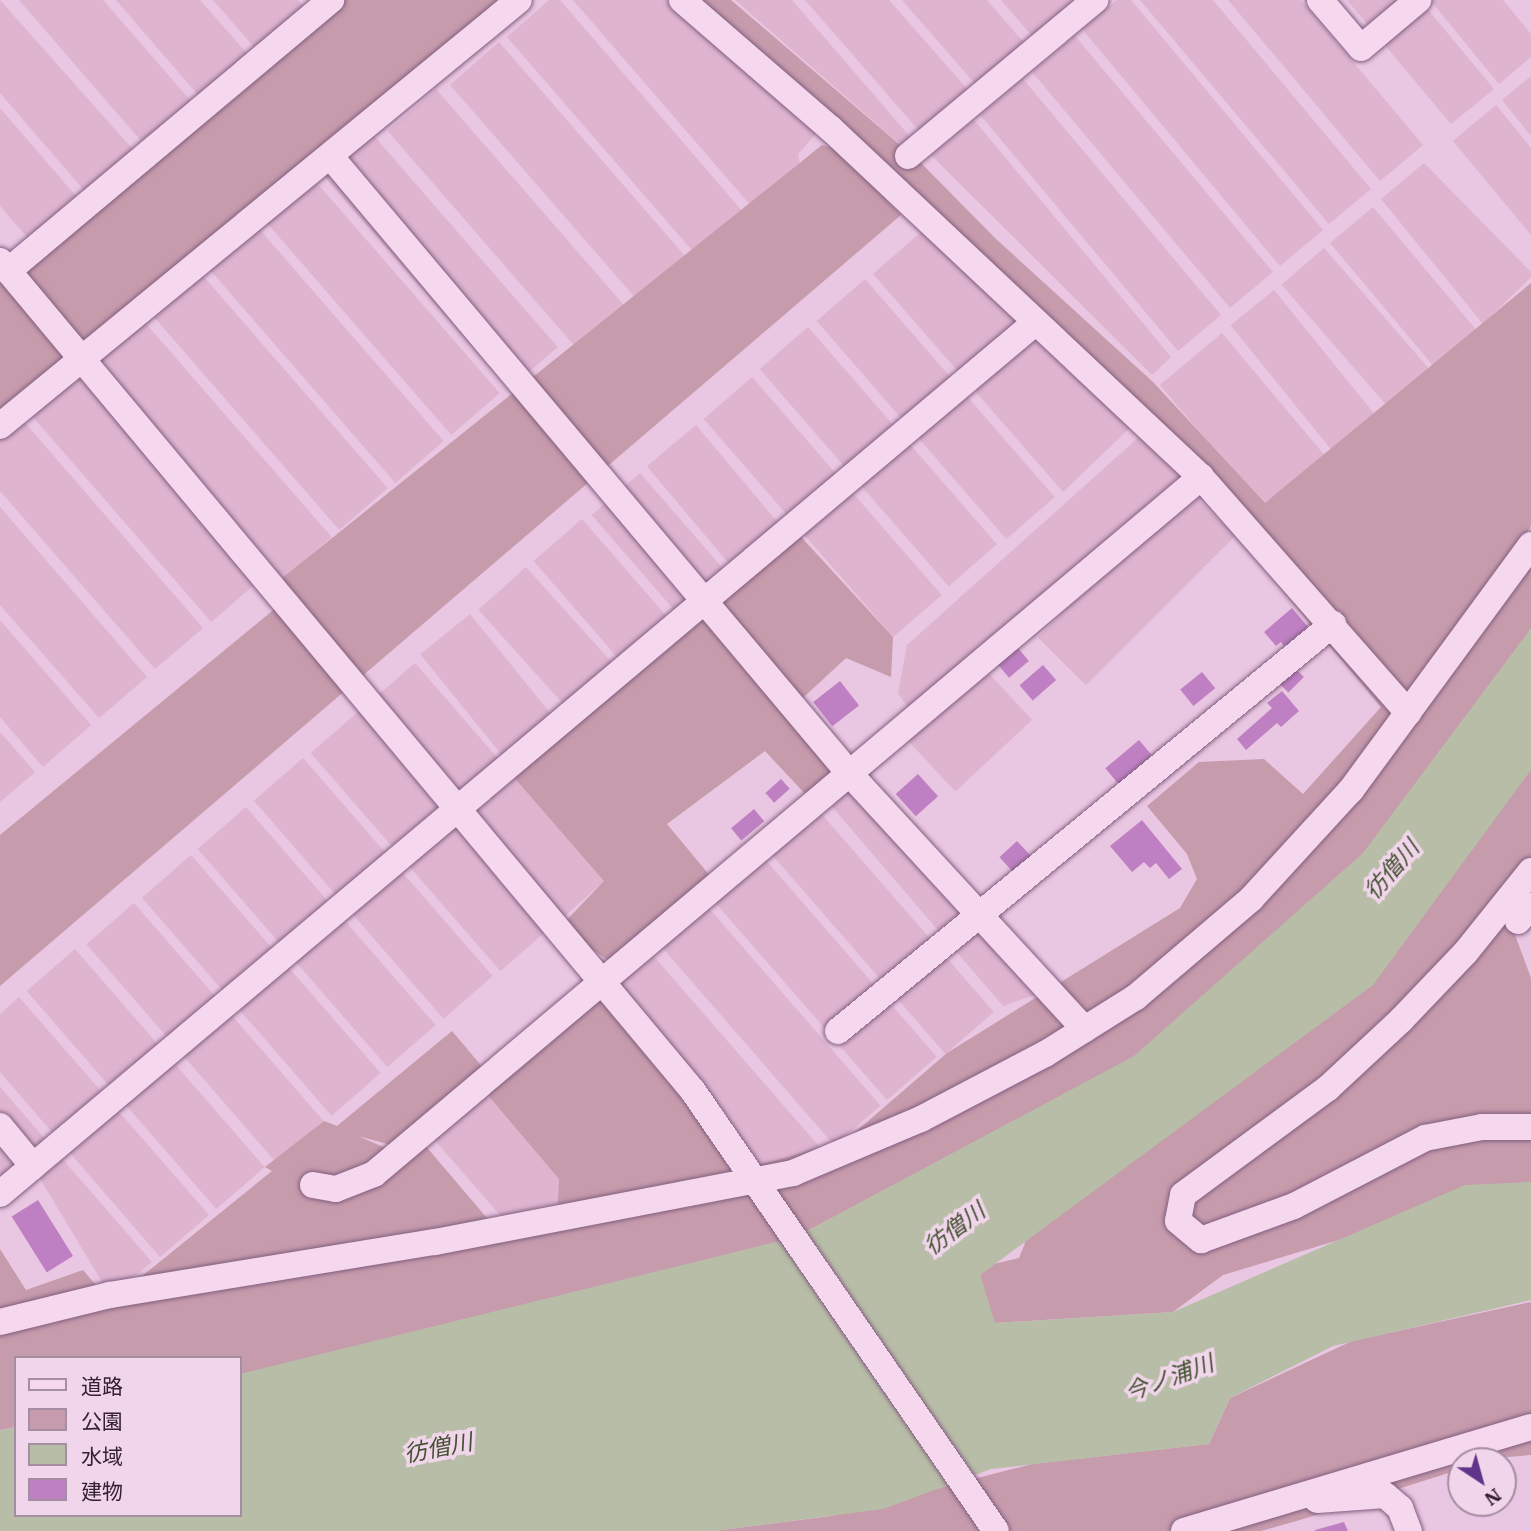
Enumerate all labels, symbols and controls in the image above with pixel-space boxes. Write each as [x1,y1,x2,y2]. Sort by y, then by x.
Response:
water label: 彷僧川 [1358,834,1424,904]
water label: 彷僧川 [918,1196,990,1260]
water label: 今ノ浦川 [1121,1348,1217,1406]
legend [14,1356,242,1517]
text: 道路 [81,1372,123,1400]
text: 公園 [81,1407,123,1435]
water label: 彷僧川 [402,1427,474,1467]
text: 水域 [81,1442,123,1470]
north arrow [1447,1447,1517,1517]
text: 建物 [81,1477,123,1505]
text: N [1480,1483,1506,1511]

